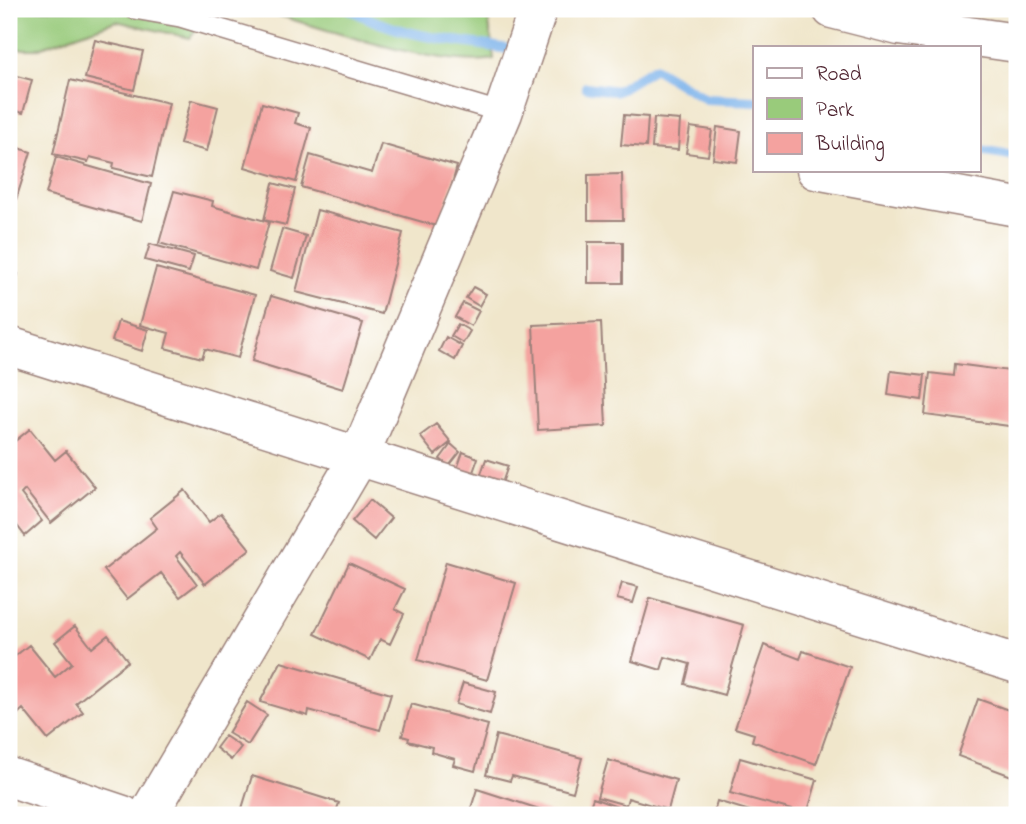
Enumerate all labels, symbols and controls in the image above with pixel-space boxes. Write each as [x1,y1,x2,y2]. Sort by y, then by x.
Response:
legend [753,46,981,172]
text: Road [816,60,862,90]
text: Park [816,96,855,126]
text: Building [815,130,885,162]

